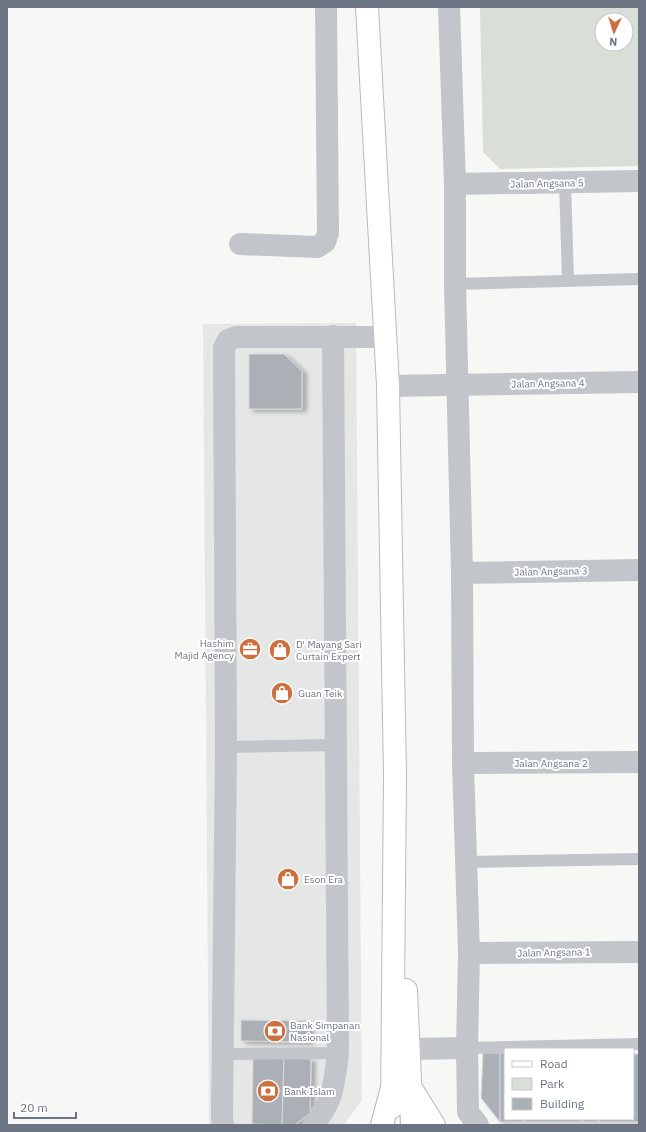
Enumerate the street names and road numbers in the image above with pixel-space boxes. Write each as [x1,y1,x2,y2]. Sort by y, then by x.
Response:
street label: Jalan Angsana 5 [510,176,584,191]
street label: Jalan Angsana 4 [511,376,585,391]
street label: Jalan Angsana 3 [514,564,588,579]
street label: Jalan Angsana 2 [514,757,588,770]
street label: Jalan Angsana 1 [517,945,591,960]

